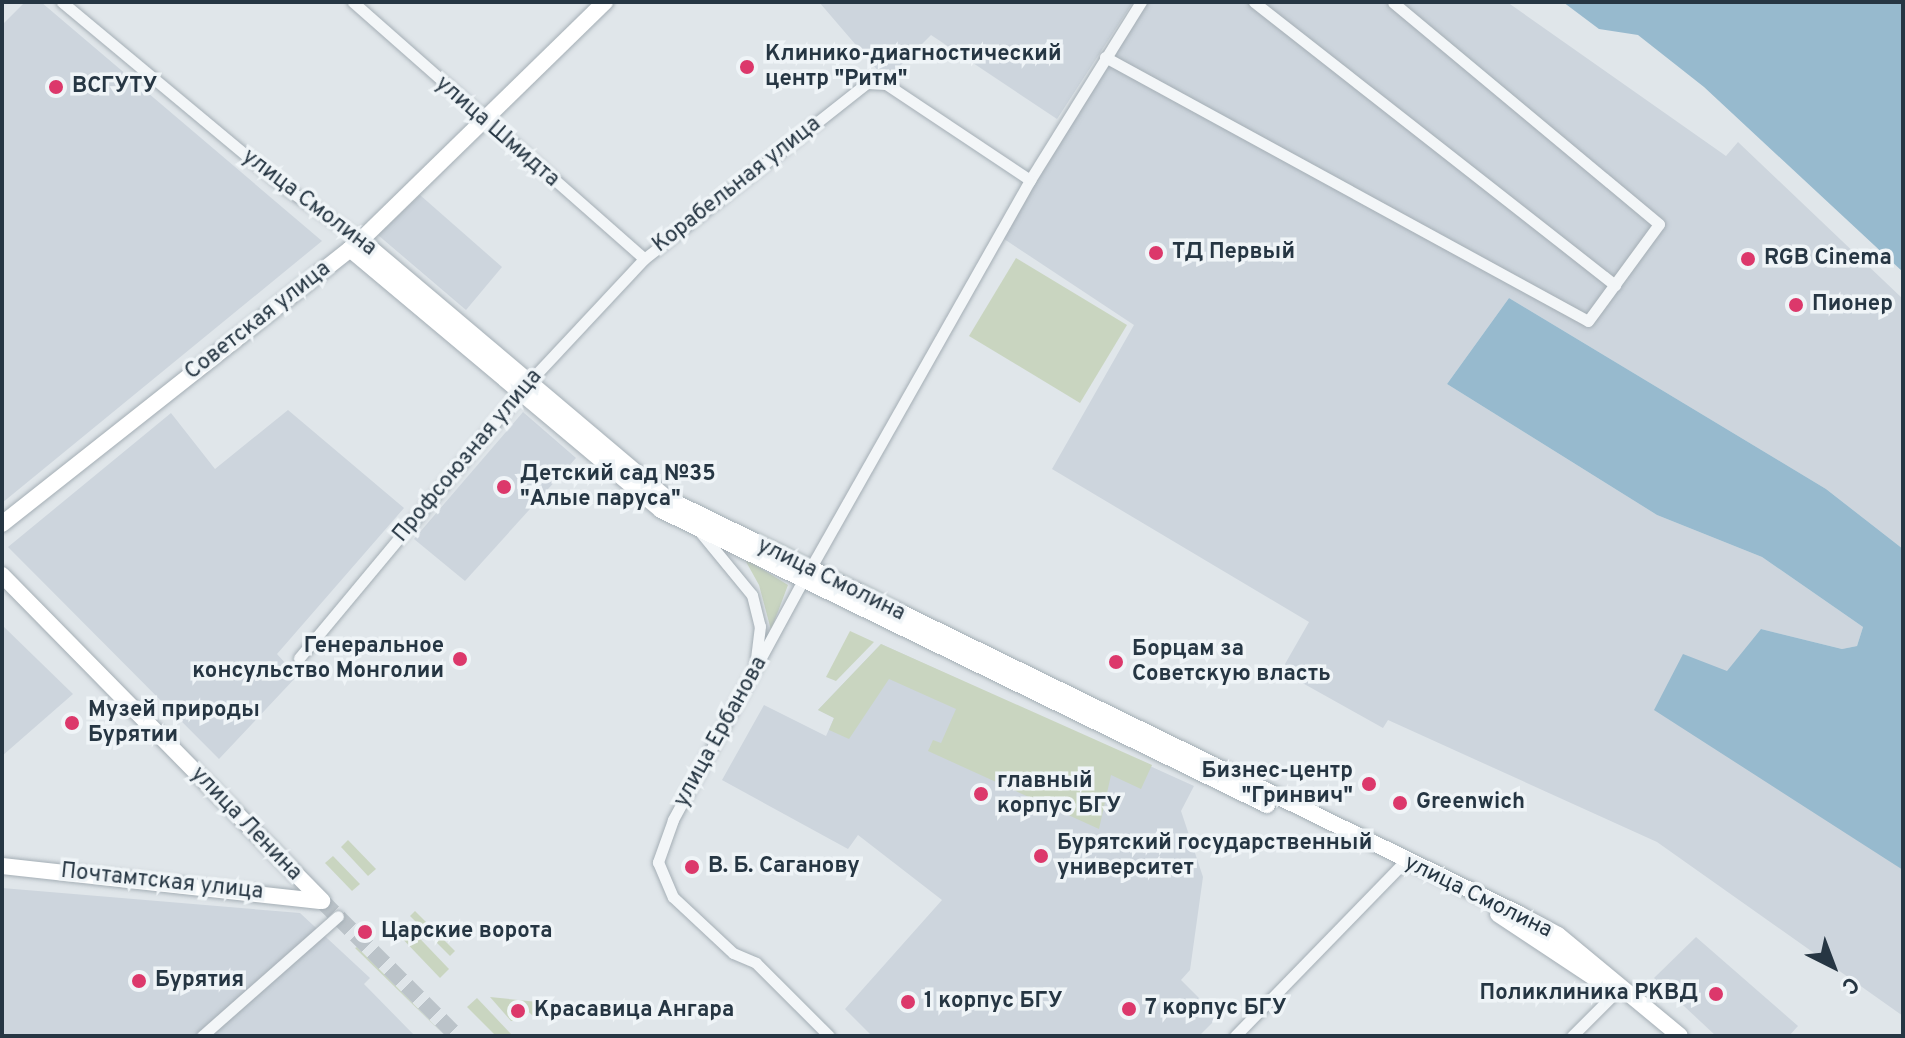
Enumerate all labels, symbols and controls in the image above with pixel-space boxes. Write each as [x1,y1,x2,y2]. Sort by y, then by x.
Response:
place label: Клинико-диагностический центр "Ритм" [765,41,1062,92]
marker: Клинико-диагностический центр "Ритм" [736,56,758,78]
street label: улица Шмидта [430,71,564,193]
place label: ВСГУТУ [72,74,157,100]
marker: ВСГУТУ [47,78,65,96]
street label: Корабельная улица [648,111,826,259]
street label: улица Смолина [237,144,381,262]
place label: ТД Первый [1172,240,1295,266]
marker: ТД Первый [1147,244,1165,262]
place label: RGB Cinema [1764,246,1892,272]
marker: RGB Cinema [1739,250,1757,268]
street label: Советская улица [180,256,336,386]
place label: Пионер [1812,292,1893,318]
marker: Пионер [1787,296,1805,314]
street label: Профсоюзная улица [388,364,548,548]
place label: Детский сад №35 "Алые паруса" [520,461,716,512]
marker: Детский сад №35 "Алые паруса" [495,478,513,496]
street label: улица Смолина [753,533,909,627]
place label: Генеральное консульство Монголии [192,633,444,684]
place label: Борцам за Советскую власть [1132,636,1331,688]
marker: Генеральное консульство Монголии [451,650,469,668]
street label: улица Ербанова [669,652,773,812]
marker: Борцам за Советскую власть [1107,653,1125,671]
place label: Музей природы Бурятии [88,697,260,748]
marker: Музей природы Бурятии [63,714,81,732]
place label: Бизнес-центр "Гринвич" [1202,758,1353,810]
street label: улица Ленина [185,761,307,887]
place label: главный корпус БГУ [997,768,1121,820]
marker: Бизнес-центр "Гринвич" [1360,775,1378,793]
marker: главный корпус БГУ [972,785,990,803]
place label: Greenwich [1416,790,1525,816]
marker: Greenwich [1391,794,1409,812]
place label: Бурятский государственный университет [1057,830,1372,882]
marker: Бурятский государственный университет [1032,847,1050,865]
street label: улица Смолина [1400,850,1556,944]
place label: В. Б. Саганову [708,854,860,880]
street label: Почтамтская улица [59,858,265,906]
marker: В. Б. Саганову [683,858,701,876]
place label: Царские ворота [381,919,552,945]
marker: Царские ворота [356,923,374,941]
north arrow [1793,926,1873,1006]
place label: Бурятия [155,968,244,994]
text: С [1835,969,1864,999]
marker: Бурятия [130,972,148,990]
place label: Поликлиника РКВД [1479,981,1698,1007]
marker: Поликлиника РКВД [1705,983,1727,1005]
place label: 1 корпус БГУ [924,989,1062,1015]
marker: 1 корпус БГУ [899,993,917,1011]
place label: 7 корпус БГУ [1145,996,1286,1022]
place label: Красавица Ангара [534,998,735,1024]
marker: 7 корпус БГУ [1120,1000,1138,1018]
marker: Красавица Ангара [509,1002,527,1020]

